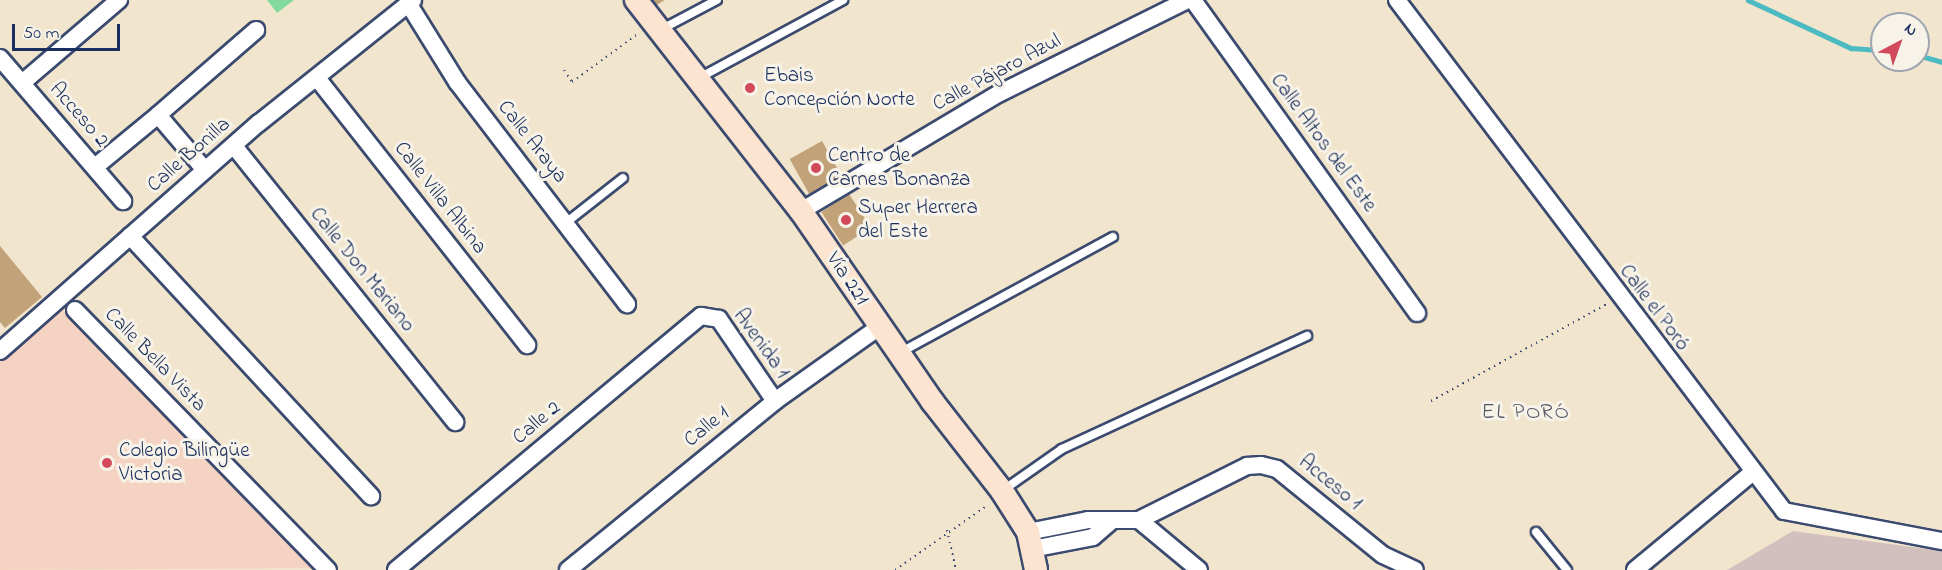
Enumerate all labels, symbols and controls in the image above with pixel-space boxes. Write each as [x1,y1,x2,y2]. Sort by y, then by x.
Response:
scale bar [15,12,123,50]
north arrow [1870,12,1930,72]
text: N [1899,17,1922,43]
text: 50 m [23,21,60,47]
street label: Calle Pájaro Azul [929,29,1065,117]
place label: Ebais Concepción Norte [764,63,915,113]
street label: Calle Altos del Este [1264,69,1382,217]
street label: Acceso 2 [44,77,114,153]
marker: Ebais Concepción Norte [741,79,759,97]
street label: Calle Araya [492,95,572,189]
street label: Calle Bonilla [142,112,236,198]
street label: Calle Villa Albina [388,137,492,259]
place label: Centro de Carnes Bonanza [828,143,970,193]
marker: Centro de Carnes Bonanza [809,161,823,175]
place label: Super Herrera del Este [858,195,978,245]
street label: Calle Don Mariano [304,202,420,338]
marker: Super Herrera del Este [839,213,853,227]
street label: Vía 221 [820,248,874,310]
street label: Calle el Poró [1613,260,1695,356]
street label: Calle Bella Vista [99,302,211,418]
street label: Avenida 1 [727,304,795,384]
street label: Calle 2 [508,396,566,450]
street label: Calle 1 [679,401,735,453]
district label: EL PORÓ [1482,401,1570,427]
place label: Colegio Bilingüe Victoria [119,438,250,488]
street label: Acceso 1 [1293,450,1367,516]
marker: Colegio Bilingüe Victoria [100,456,114,470]

